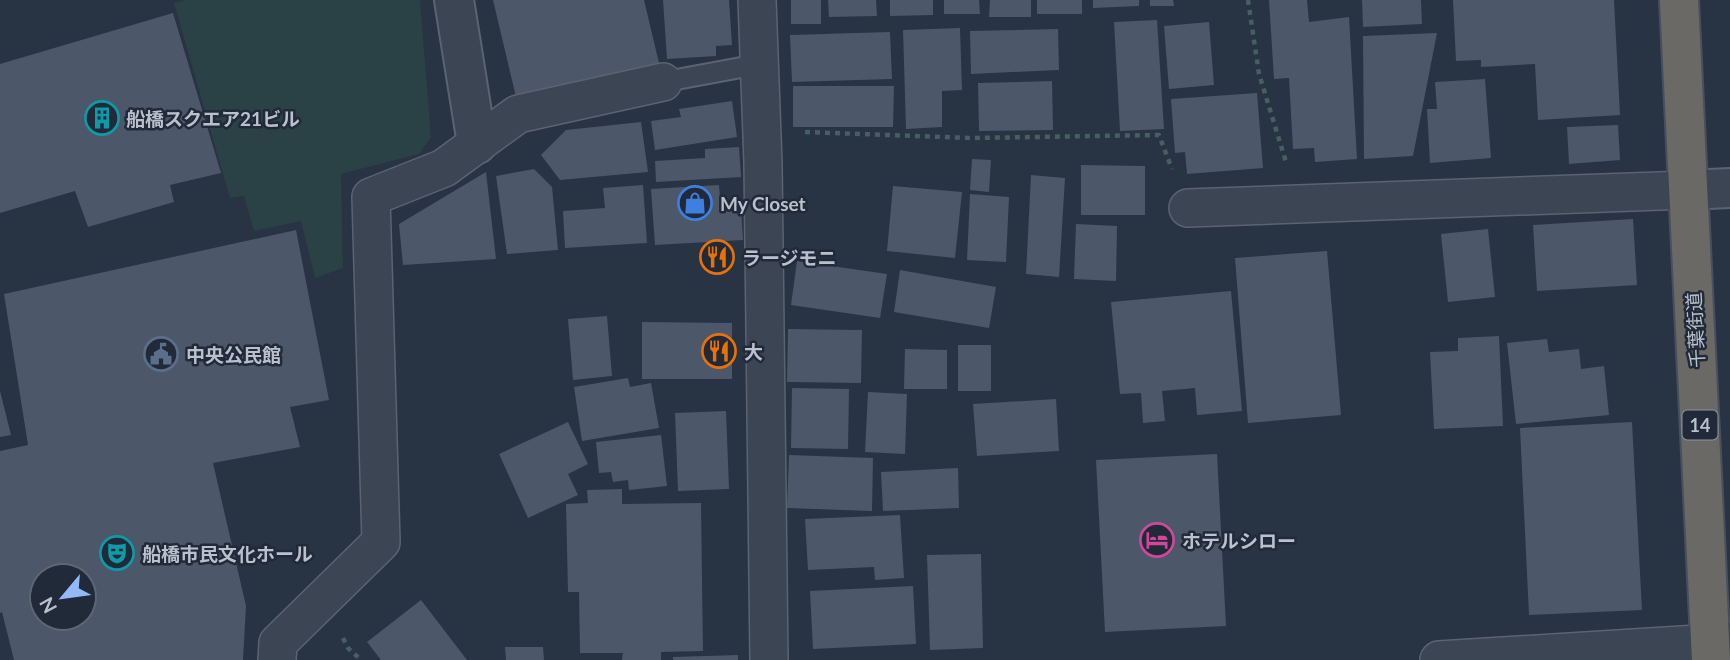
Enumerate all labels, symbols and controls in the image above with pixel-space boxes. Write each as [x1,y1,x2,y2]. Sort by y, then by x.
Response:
building icon: 船橋スクエア21ビル [83,99,121,137]
place label: 船橋スクエア21ビル [126,107,300,130]
shop icon: My Closet [676,184,714,222]
place label: My Closet [720,192,806,215]
restaurant icon: ラージモニ [698,238,736,276]
place label: ラージモニ [742,246,837,269]
street label: 千葉街道 [1682,291,1708,369]
restaurant icon: 大 [700,332,738,370]
public building icon: 中央公民館 [142,335,180,373]
place label: 大 [744,340,763,363]
place label: 中央公民館 [186,343,281,366]
road number: 14 [1682,410,1718,440]
hotel icon: ホテルシロー [1138,521,1176,559]
place label: ホテルシロー [1182,529,1296,552]
theatre icon: 船橋市民文化ホール [98,534,136,572]
place label: 船橋市民文化ホール [142,542,313,565]
north arrow [28,562,98,632]
text: N [34,594,61,617]

